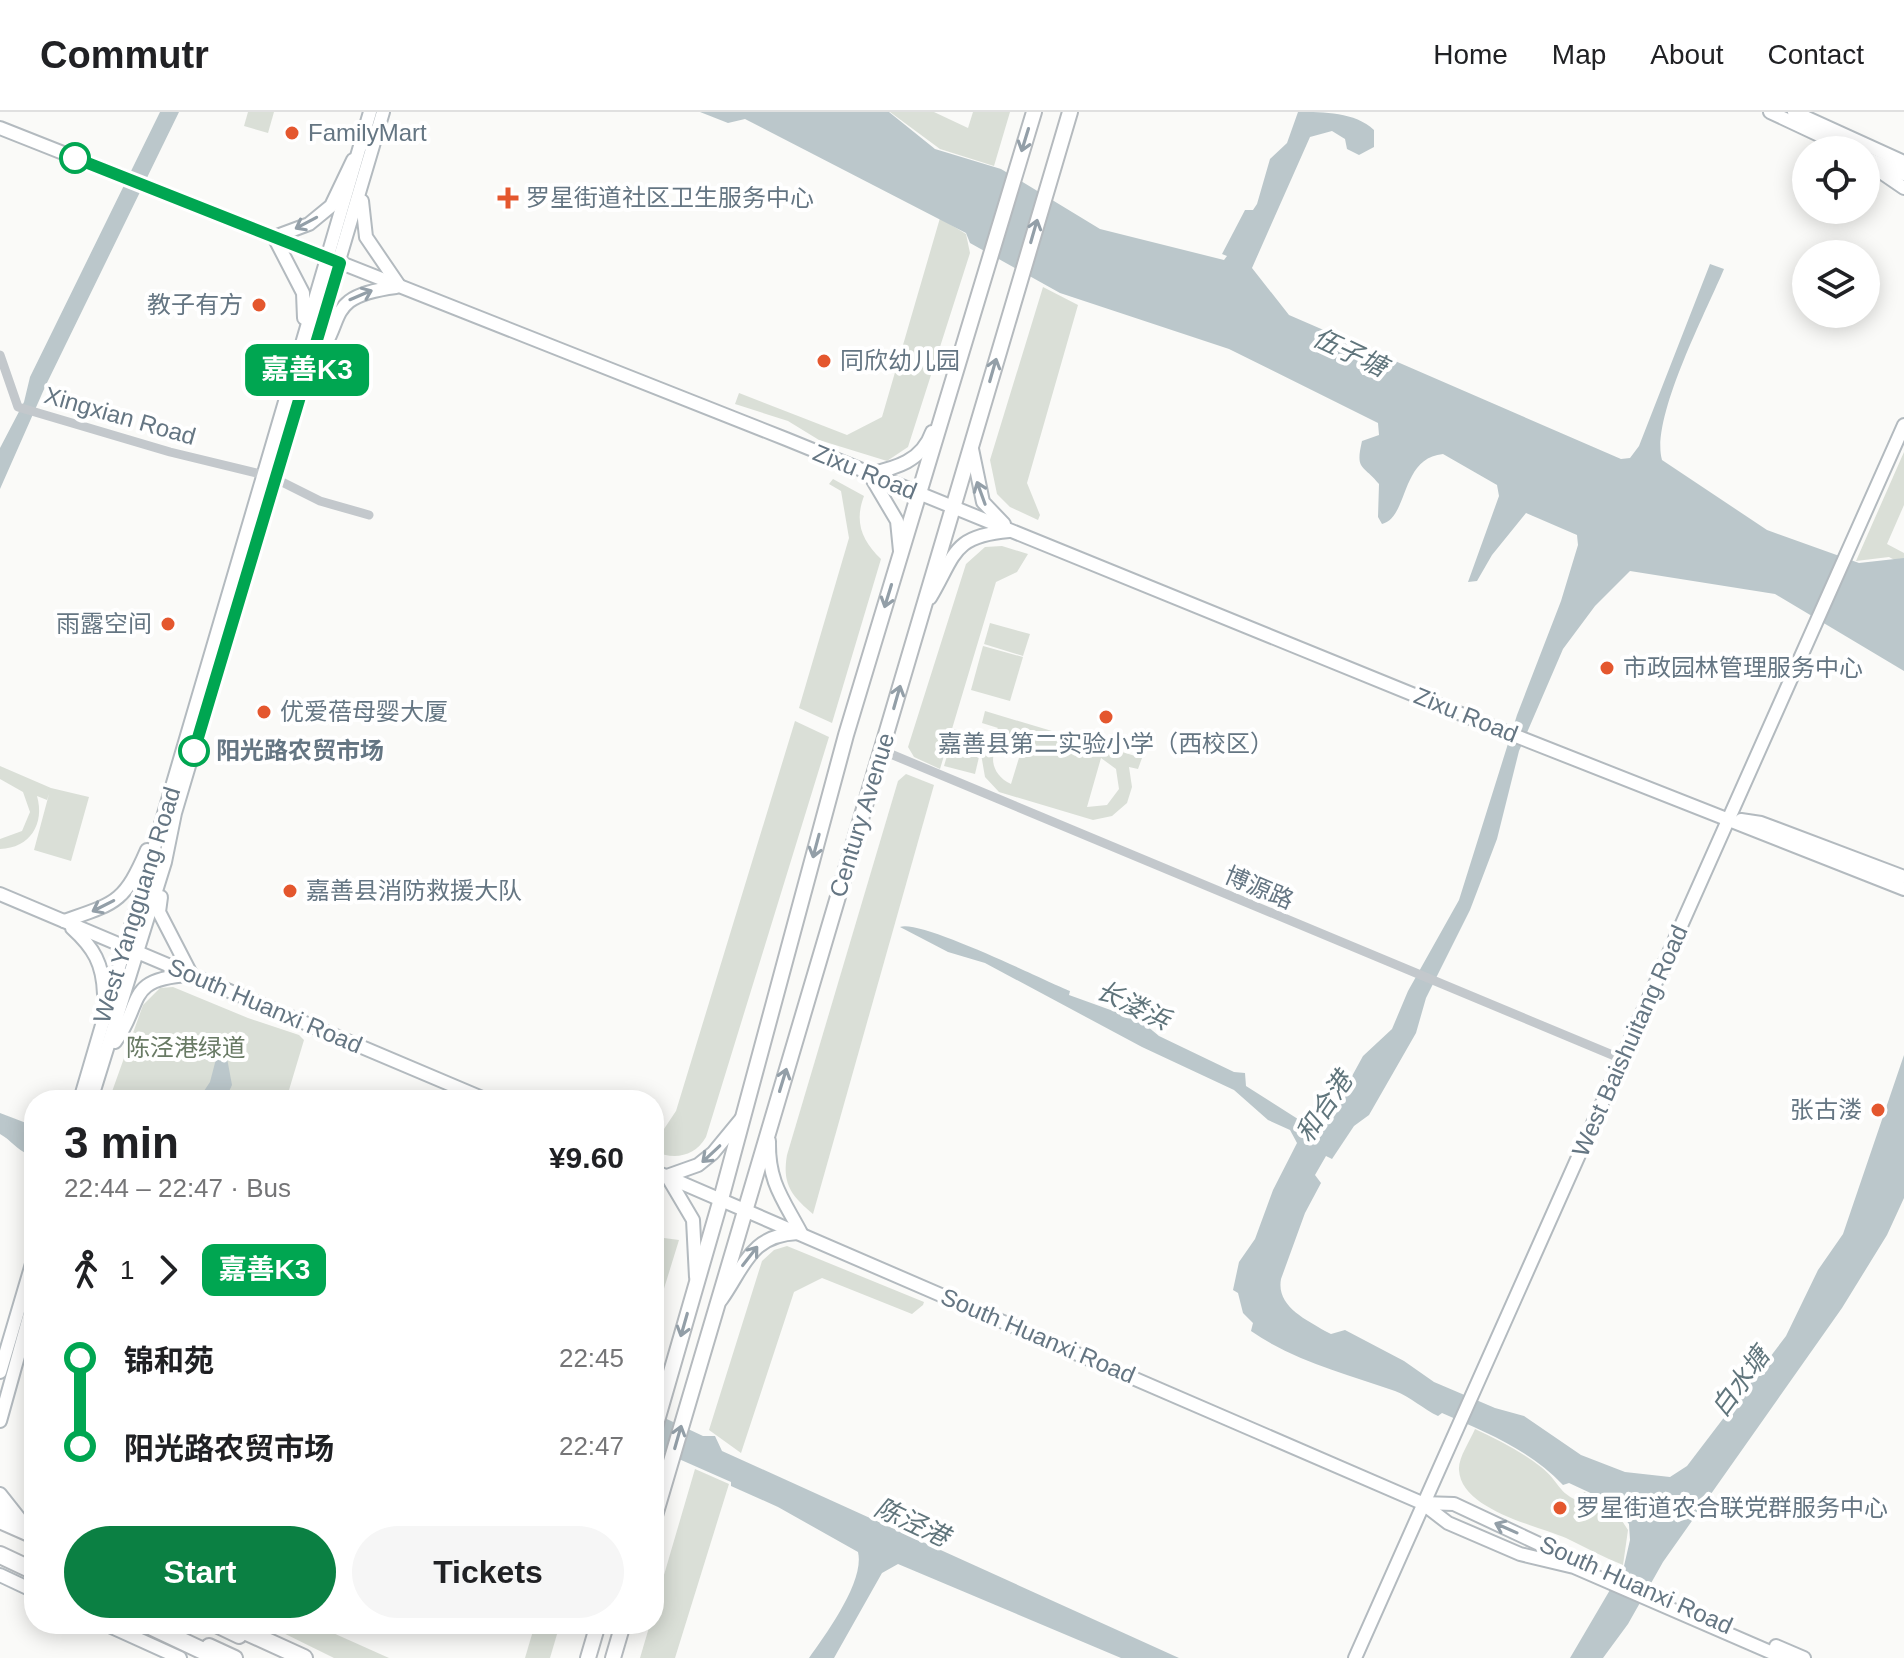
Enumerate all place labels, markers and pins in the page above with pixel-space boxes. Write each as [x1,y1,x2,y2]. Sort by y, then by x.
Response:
place label: FamilyMart [308,119,427,146]
marker: FamilyMart [283,124,301,142]
unlabelled marker [60,143,90,173]
place label: 罗星街道社区卫生服务中心 [526,184,814,211]
marker: 罗星街道社区卫生服务中心 [497,187,519,209]
place label: 教子有方 [147,291,243,318]
marker: 教子有方 [250,296,268,314]
place label: 同欣幼儿园 [840,347,960,374]
marker: 同欣幼儿园 [815,352,833,370]
place label: 雨露空间 [56,610,152,637]
marker: 雨露空间 [159,615,177,633]
place label: 市政园林管理服务中心 [1623,654,1863,681]
marker: 市政园林管理服务中心 [1598,659,1616,677]
place label: 优爱蓓母婴大厦 [280,698,448,725]
marker: 优爱蓓母婴大厦 [255,703,273,721]
marker: 嘉善县第二实验小学（西校区） [1097,708,1115,726]
place label: 嘉善县第二实验小学（西校区） [938,730,1274,757]
marker: 阳光路农贸市场 [179,736,209,766]
place label: 阳光路农贸市场 [216,737,384,764]
place label: 嘉善县消防救援大队 [306,877,522,904]
marker: 嘉善县消防救援大队 [281,882,299,900]
place label: 张古溇 [1790,1096,1862,1123]
marker: 张古溇 [1869,1101,1887,1119]
place label: 罗星街道农合联党群服务中心 [1576,1494,1888,1521]
marker: 罗星街道农合联党群服务中心 [1551,1499,1569,1517]

